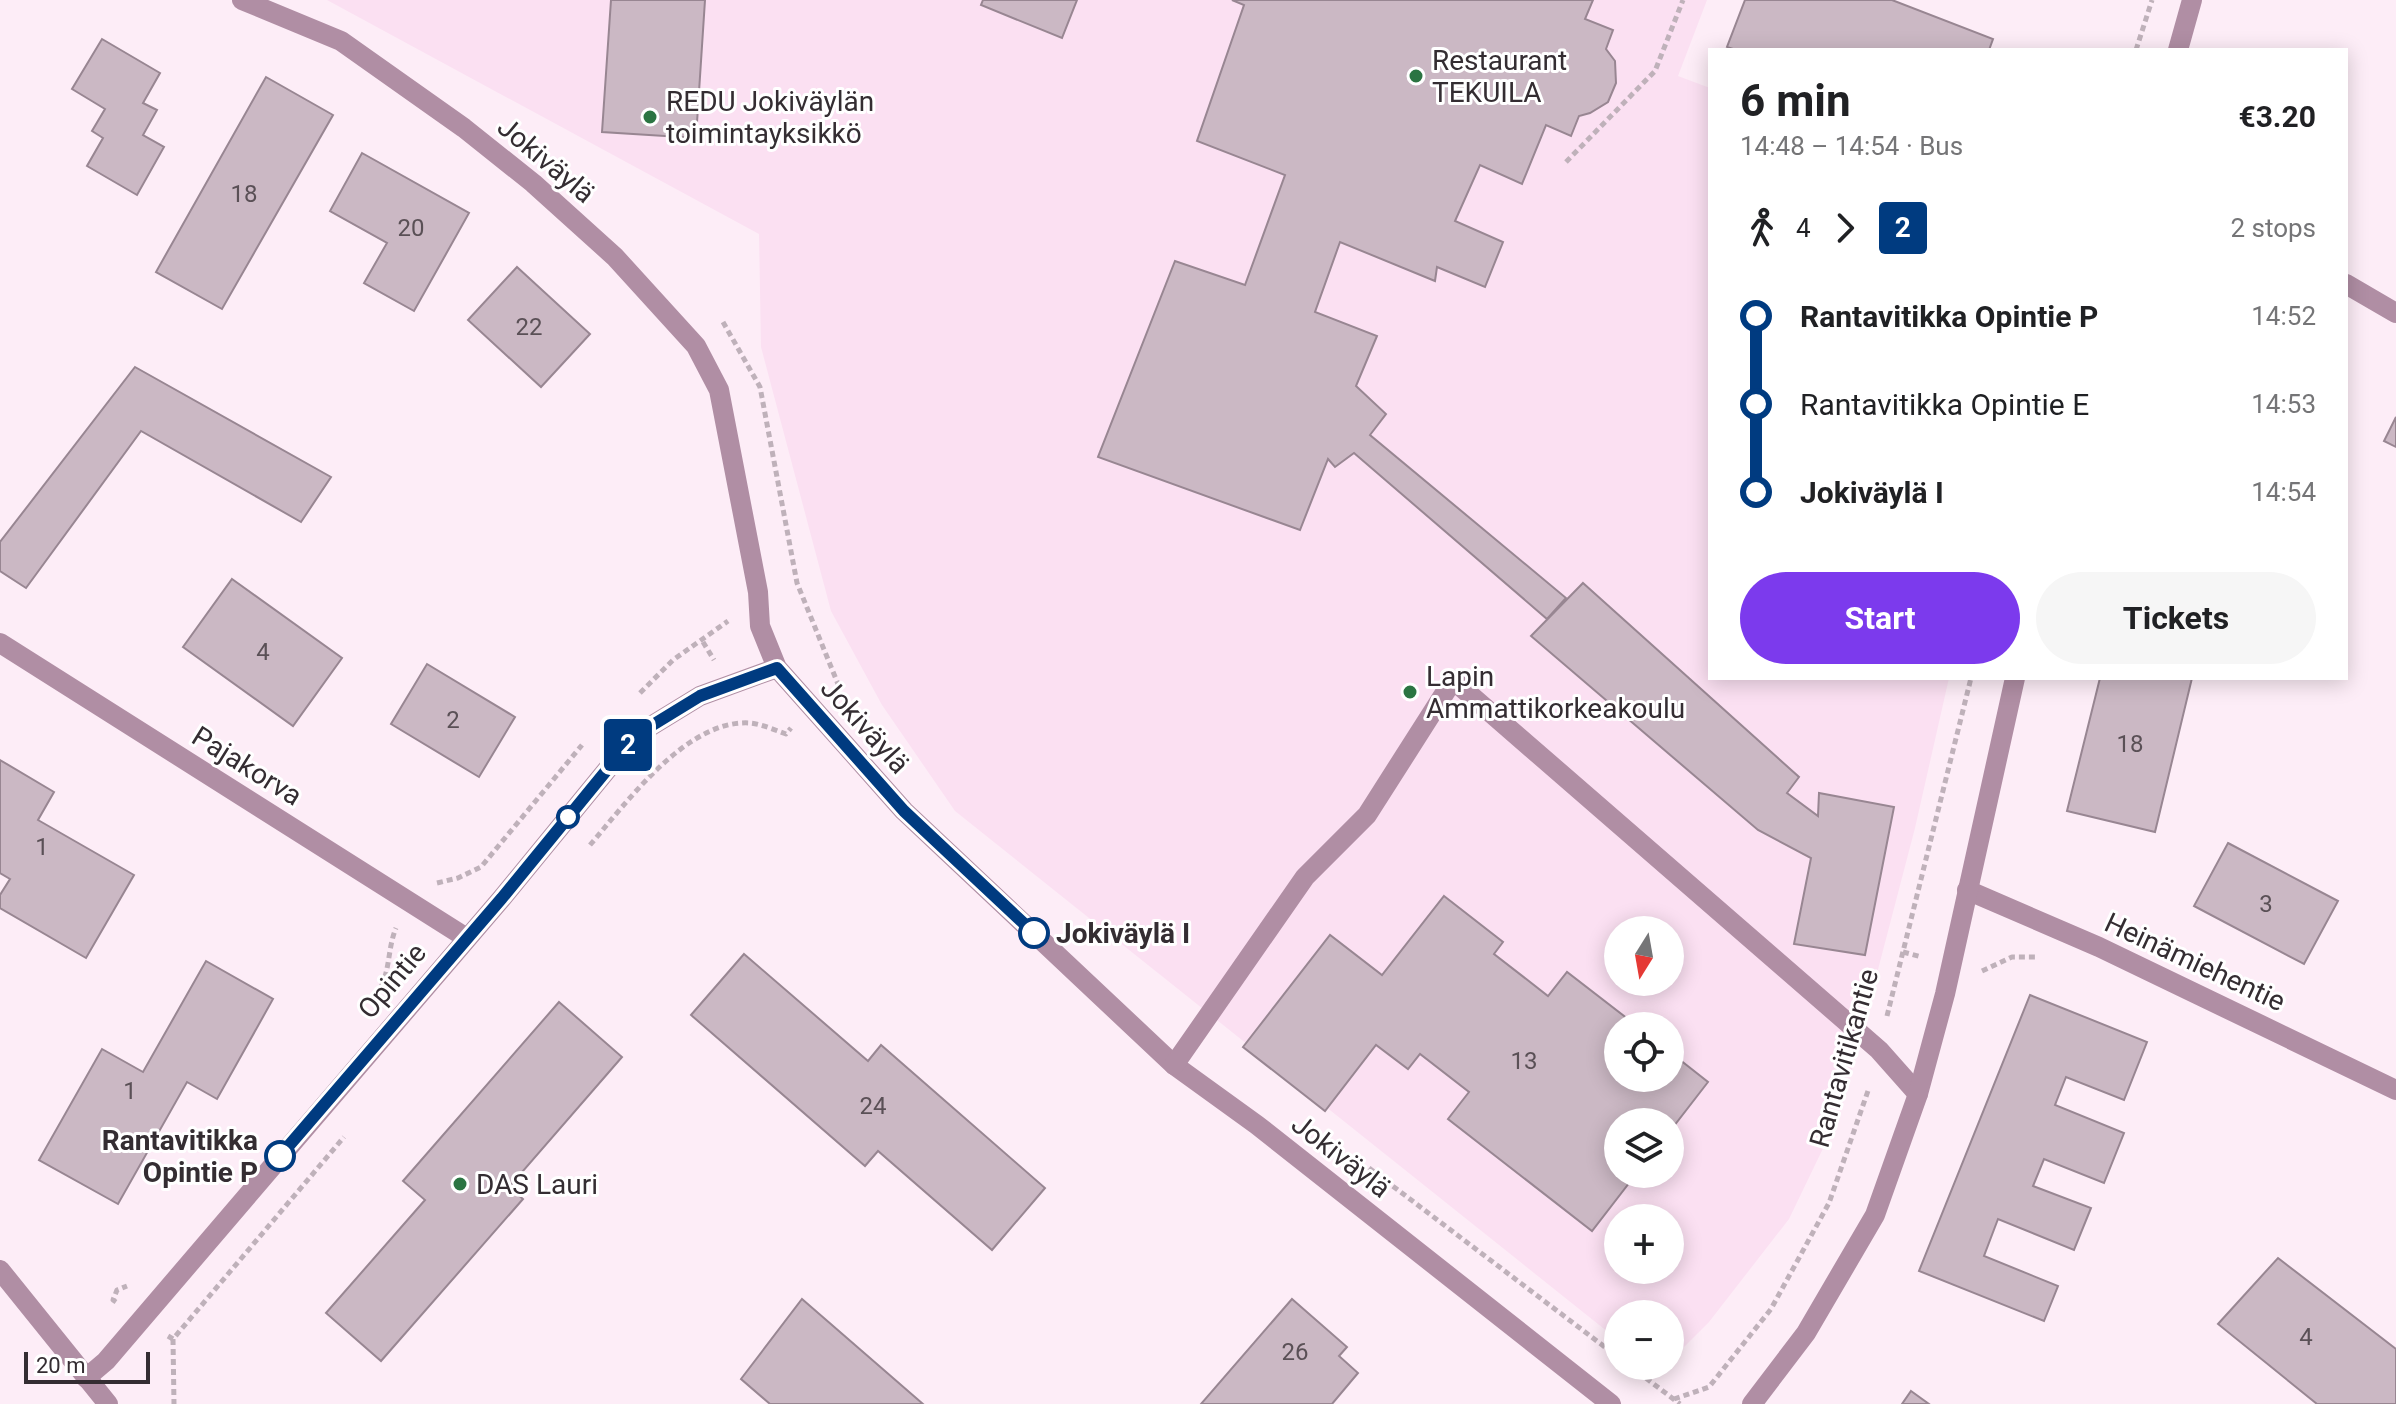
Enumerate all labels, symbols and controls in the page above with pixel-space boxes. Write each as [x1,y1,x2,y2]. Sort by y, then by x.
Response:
place label: Restaurant TEKUILA [1432,44,1567,109]
marker: Restaurant TEKUILA [1407,67,1425,85]
text: 6 min [1740,75,1851,127]
place label: REDU Jokiväylän toimintayksikkö [666,85,874,150]
text: €3.20 [2238,99,2316,134]
marker: REDU Jokiväylän toimintayksikkö [641,108,659,126]
street label: Jokiväylä [491,110,601,210]
text: 14:48 – 14:54 · Bus [1740,131,1963,161]
house number: 18 [231,180,257,208]
icon: walk [1740,206,1784,250]
icon: forward [1823,206,1867,250]
text: 2 [1895,211,1911,244]
text: 4 [1796,213,1811,243]
text: 2 stops [2230,213,2316,243]
house number: 20 [398,214,424,242]
text: Rantavitikka Opintie P [1800,299,2098,334]
text: 14:52 [2251,301,2316,331]
house number: 22 [516,313,542,341]
text: Rantavitikka Opintie E [1800,387,2089,422]
text: 14:53 [2251,389,2316,419]
text: Jokiväylä I [1800,475,1944,510]
text: 14:54 [2251,477,2316,507]
button: Start [1740,572,2020,664]
button: Tickets [2036,572,2316,664]
house number: 4 [256,638,270,666]
place label: Lapin Ammattikorkeakoulu [1426,660,1685,725]
street label: Jokiväylä [814,672,916,780]
marker: Lapin Ammattikorkeakoulu [1401,683,1419,701]
house number: 2 [446,706,460,734]
street label: Pajakorva [186,719,308,813]
line badge: 2 [602,719,654,771]
text: 2 [620,728,636,761]
house number: 18 [2117,730,2143,758]
unlabelled marker [557,806,579,828]
house number: 1 [35,833,49,861]
house number: 3 [2259,890,2273,918]
street label: Heinämiehentie [2100,906,2290,1018]
north arrow [1604,916,1684,996]
map controls [1604,916,1684,1380]
place label: Jokiväylä I [1056,917,1190,950]
marker: Jokiväylä I [1019,918,1049,948]
street label: Opintie [351,937,433,1025]
street label: Rantavitikantie [1803,965,1885,1151]
button: locate [1604,1012,1684,1092]
house number: 13 [1511,1047,1537,1075]
house number: 1 [123,1077,137,1105]
house number: 24 [860,1092,886,1120]
street label: Jokiväylä [1285,1107,1397,1205]
button: layers [1604,1108,1684,1188]
place label: Rantavitikka Opintie P [102,1124,258,1189]
marker: Rantavitikka Opintie P [265,1141,295,1171]
place label: DAS Lauri [476,1168,598,1201]
marker: DAS Lauri [451,1175,469,1193]
button: + [1604,1204,1684,1284]
button: − [1604,1300,1684,1380]
house number: 4 [2299,1323,2313,1351]
house number: 26 [1282,1338,1308,1366]
scale bar [24,1348,150,1384]
text: 20 m [36,1353,85,1378]

